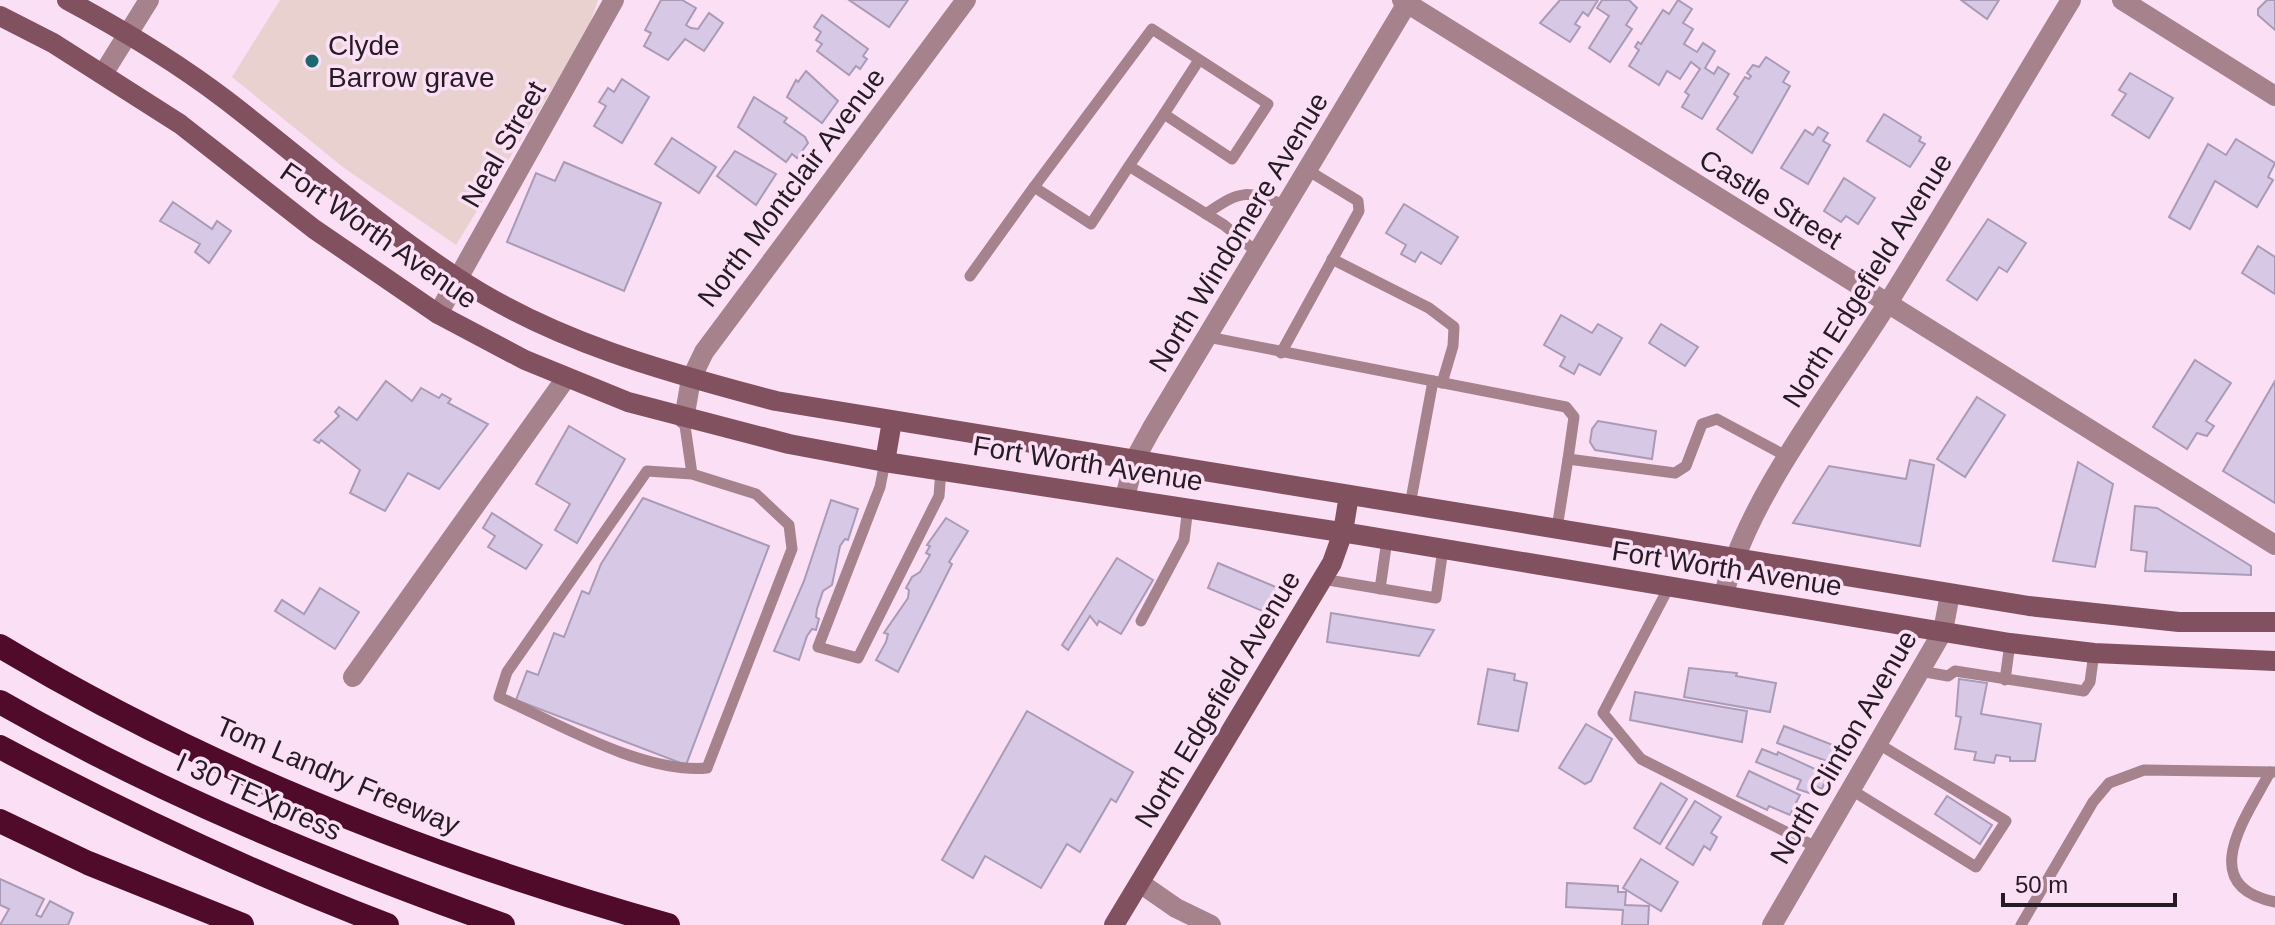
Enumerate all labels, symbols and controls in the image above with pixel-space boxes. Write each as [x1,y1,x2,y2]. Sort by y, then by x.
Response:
place label: Clyde Barrow grave [328,30,495,93]
marker: Clyde Barrow grave [303,52,321,70]
street label: North Montclair Avenue [692,62,891,313]
street label: Neal Street [455,76,552,213]
street label: North Windomere Avenue [1143,87,1334,377]
street label: Castle Street [1694,143,1848,256]
street label: North Edgefield Avenue [1776,148,1958,413]
street label: Fort Worth Avenue [275,156,483,315]
street label: Fort Worth Avenue [971,430,1205,497]
street label: Fort Worth Avenue [1610,535,1844,602]
street label: North Edgefield Avenue [1129,565,1306,833]
street label: North Clinton Avenue [1764,625,1923,869]
street label: Tom Landry Freeway [211,710,464,841]
street label: I 30 TEXpress [172,746,346,847]
scale bar [2003,857,2175,907]
text: 50 m [2015,871,2068,898]

